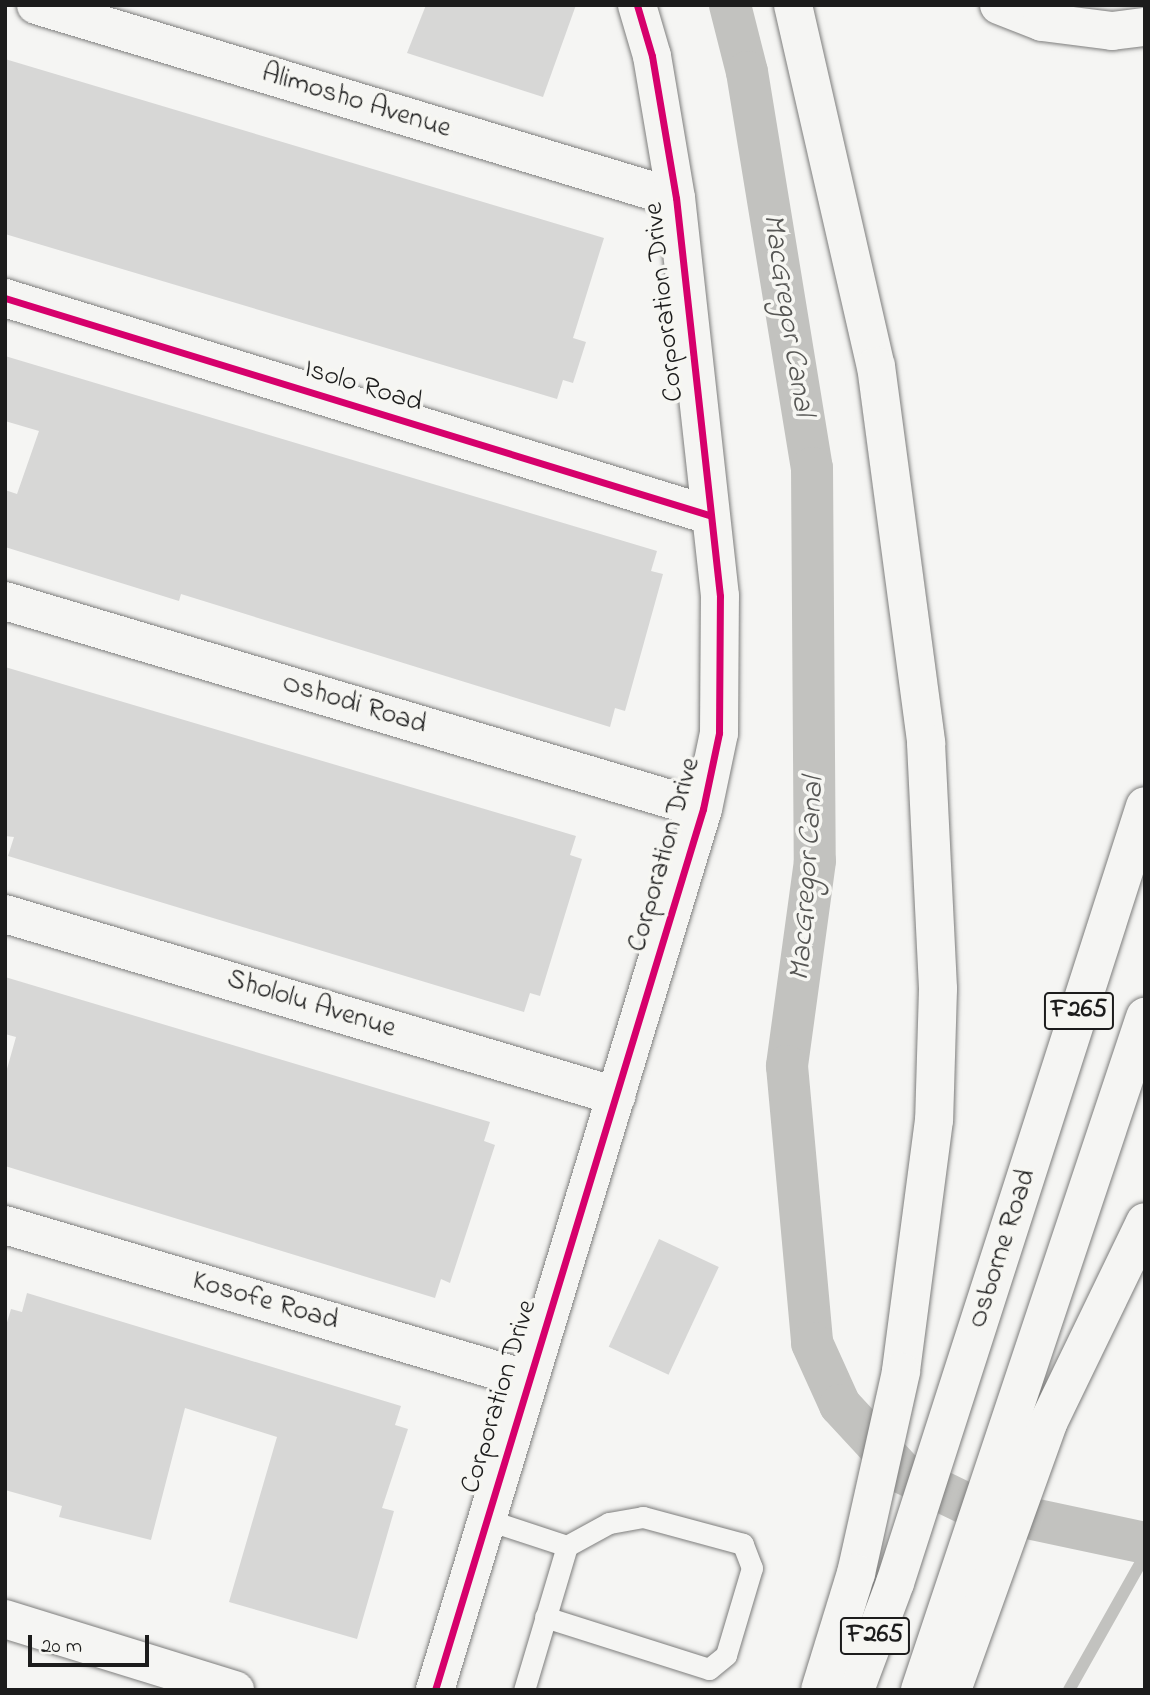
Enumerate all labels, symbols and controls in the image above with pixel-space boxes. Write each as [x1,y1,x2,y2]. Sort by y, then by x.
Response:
street label: Alimosho Avenue [257,57,455,147]
street label: Corporation Drive [638,201,692,403]
water label: MacGregor Canal [753,211,821,419]
street label: Isolo Road [300,353,426,421]
street label: Oshodi Road [278,667,430,743]
street label: Corporation Drive [621,754,709,956]
water label: MacGregor Canal [783,776,833,982]
street label: Shololu Avenue [223,963,399,1047]
road number: F265 [1042,988,1116,1034]
street label: Osborne Road [962,1165,1044,1333]
street label: Kosofe Road [188,1265,342,1339]
street label: Corporation Drive [455,1296,545,1498]
road number: F265 [838,1614,912,1658]
scale bar [32,1622,152,1666]
text: 20 m [41,1632,82,1662]

